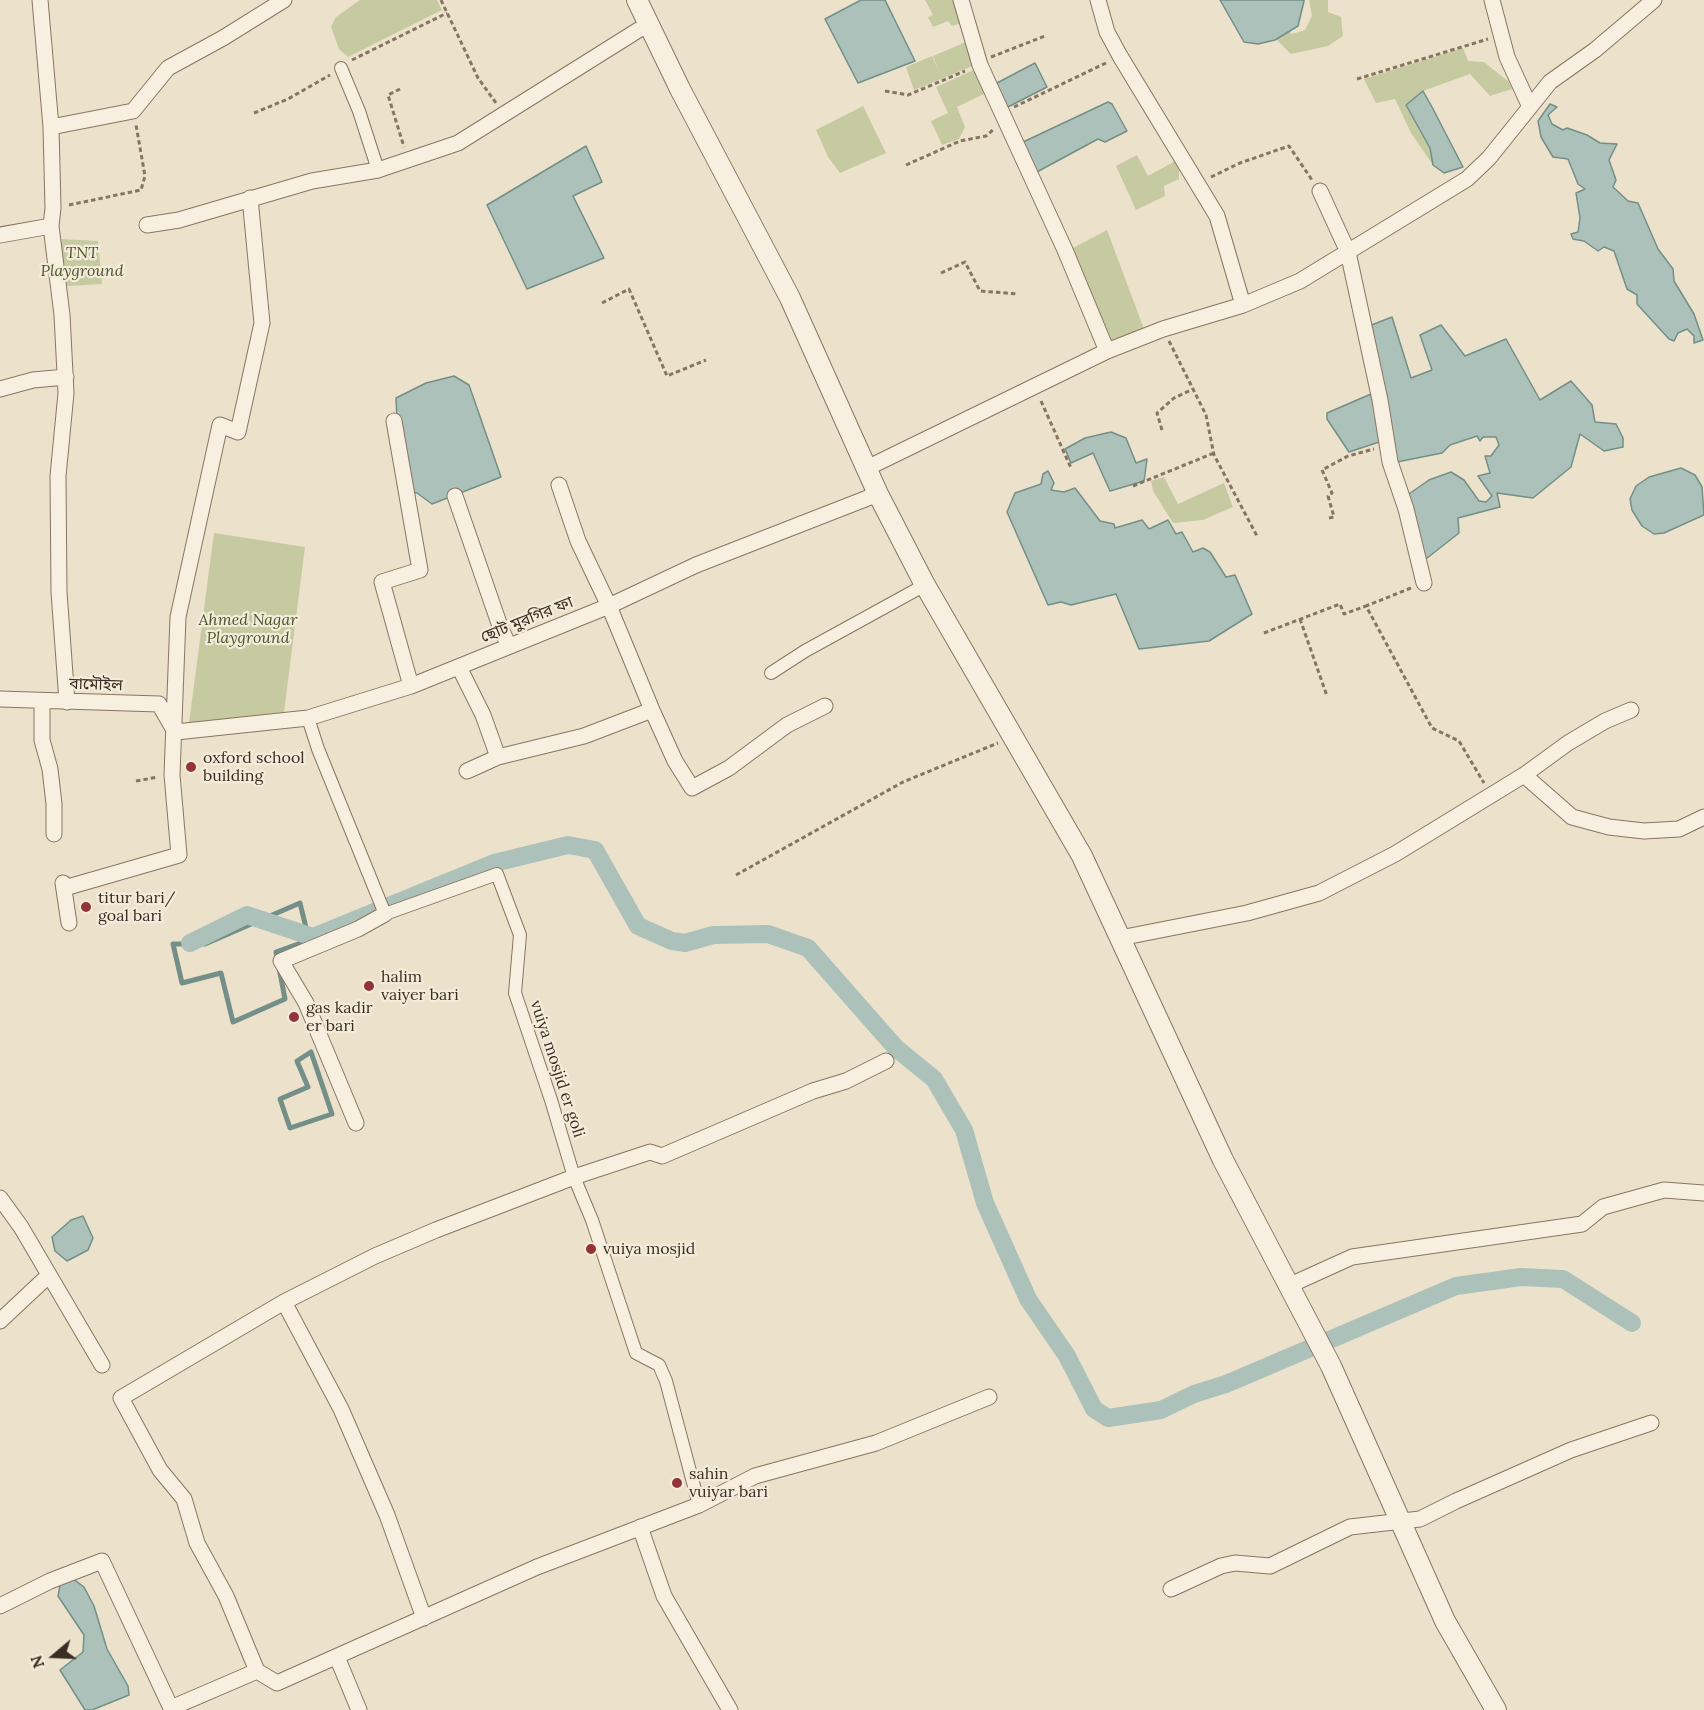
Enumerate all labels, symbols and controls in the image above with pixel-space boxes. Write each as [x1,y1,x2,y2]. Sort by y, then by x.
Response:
park label: TNT Playground [40,243,124,281]
street label: ছোট মুরগির ফা [478,593,576,647]
park label: Ahmed Nagar Playground [199,610,297,648]
street label: বামৌইল [69,674,123,696]
place label: oxford school building [203,748,305,786]
marker: oxford school building [184,760,198,774]
place label: titur bari/ goal bari [98,888,176,926]
marker: titur bari/ goal bari [79,900,93,914]
place label: halim vaiyer bari [381,967,459,1005]
marker: halim vaiyer bari [362,979,376,993]
place label: gas kadir er bari [306,998,373,1036]
street label: vuiya mosjid er goli [526,998,588,1140]
marker: gas kadir er bari [287,1010,301,1024]
place label: vuiya mosjid [603,1239,695,1259]
marker: vuiya mosjid [584,1242,598,1256]
place label: sahin vuiyar bari [689,1464,768,1502]
marker: sahin vuiyar bari [670,1476,684,1490]
north arrow [24,1626,84,1686]
text: N [26,1653,48,1671]

